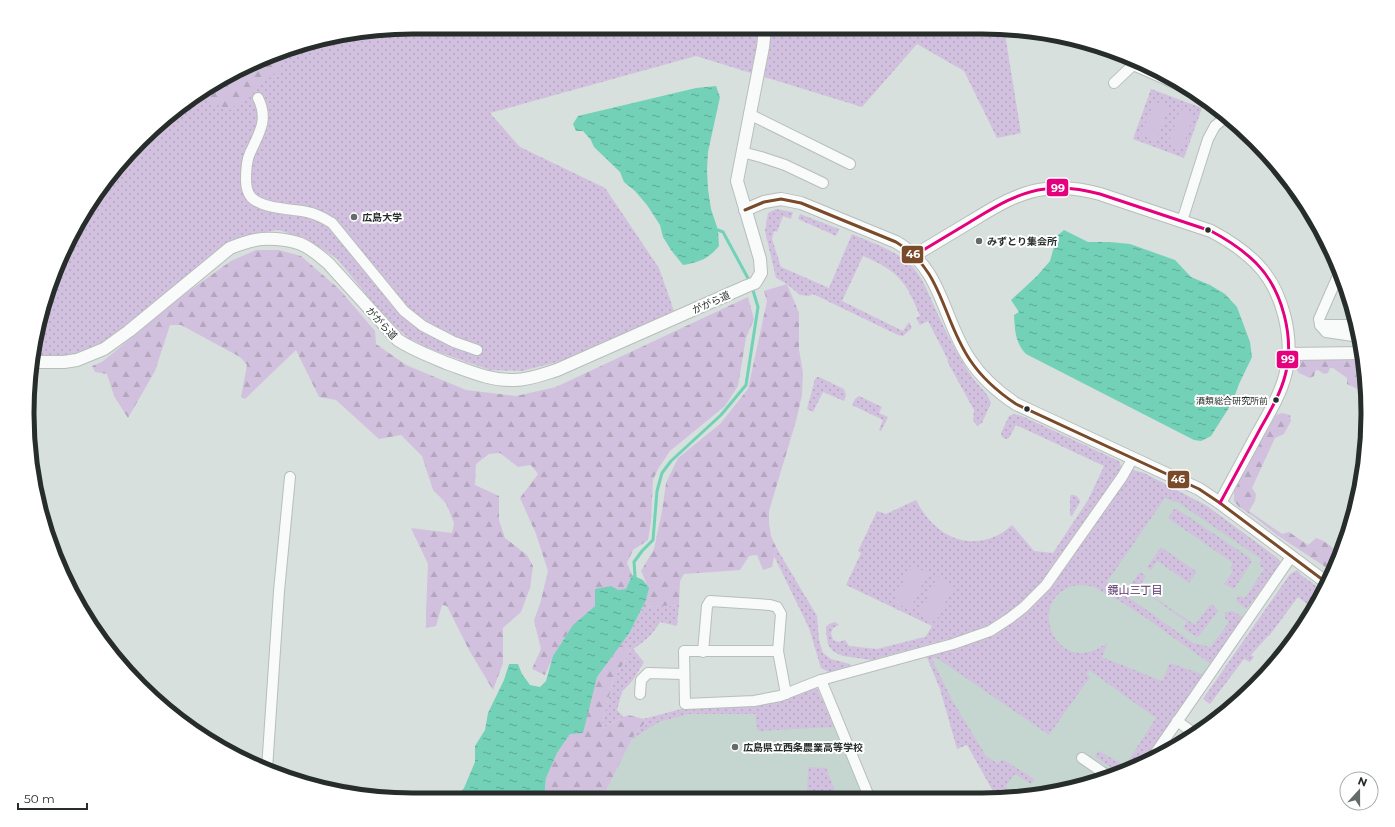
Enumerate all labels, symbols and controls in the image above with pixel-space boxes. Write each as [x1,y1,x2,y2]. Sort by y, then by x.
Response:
line badge: 99 [1046,178,1069,197]
text: 99 [1051,181,1065,195]
place label: 広島大学 [362,211,402,224]
marker: 広島大学 [349,212,359,222]
unlabelled marker [1203,225,1213,235]
place label: みずとり集会所 [987,235,1057,248]
marker: みずとり集会所 [974,236,984,246]
line badge: 46 [901,245,924,264]
text: 46 [906,247,920,261]
street label: ががら道 [690,288,732,317]
street label: ががら道 [363,304,400,342]
line badge: 99 [1276,350,1299,369]
text: 99 [1281,352,1295,366]
place label: 酒類総合研究所前 [1196,395,1268,406]
marker: 酒類総合研究所前 [1271,395,1281,405]
unlabelled marker [1022,404,1032,414]
line badge: 46 [1167,470,1190,489]
text: 46 [1171,472,1185,486]
district label: 鏡山三丁目 [1108,583,1163,597]
place label: 広島県立西条農業高等学校 [743,741,863,754]
marker: 広島県立西条農業高等学校 [730,742,740,752]
north arrow [1339,771,1379,811]
text: N [1356,774,1369,790]
scale bar [18,785,87,811]
text: 50 m [24,791,55,806]

